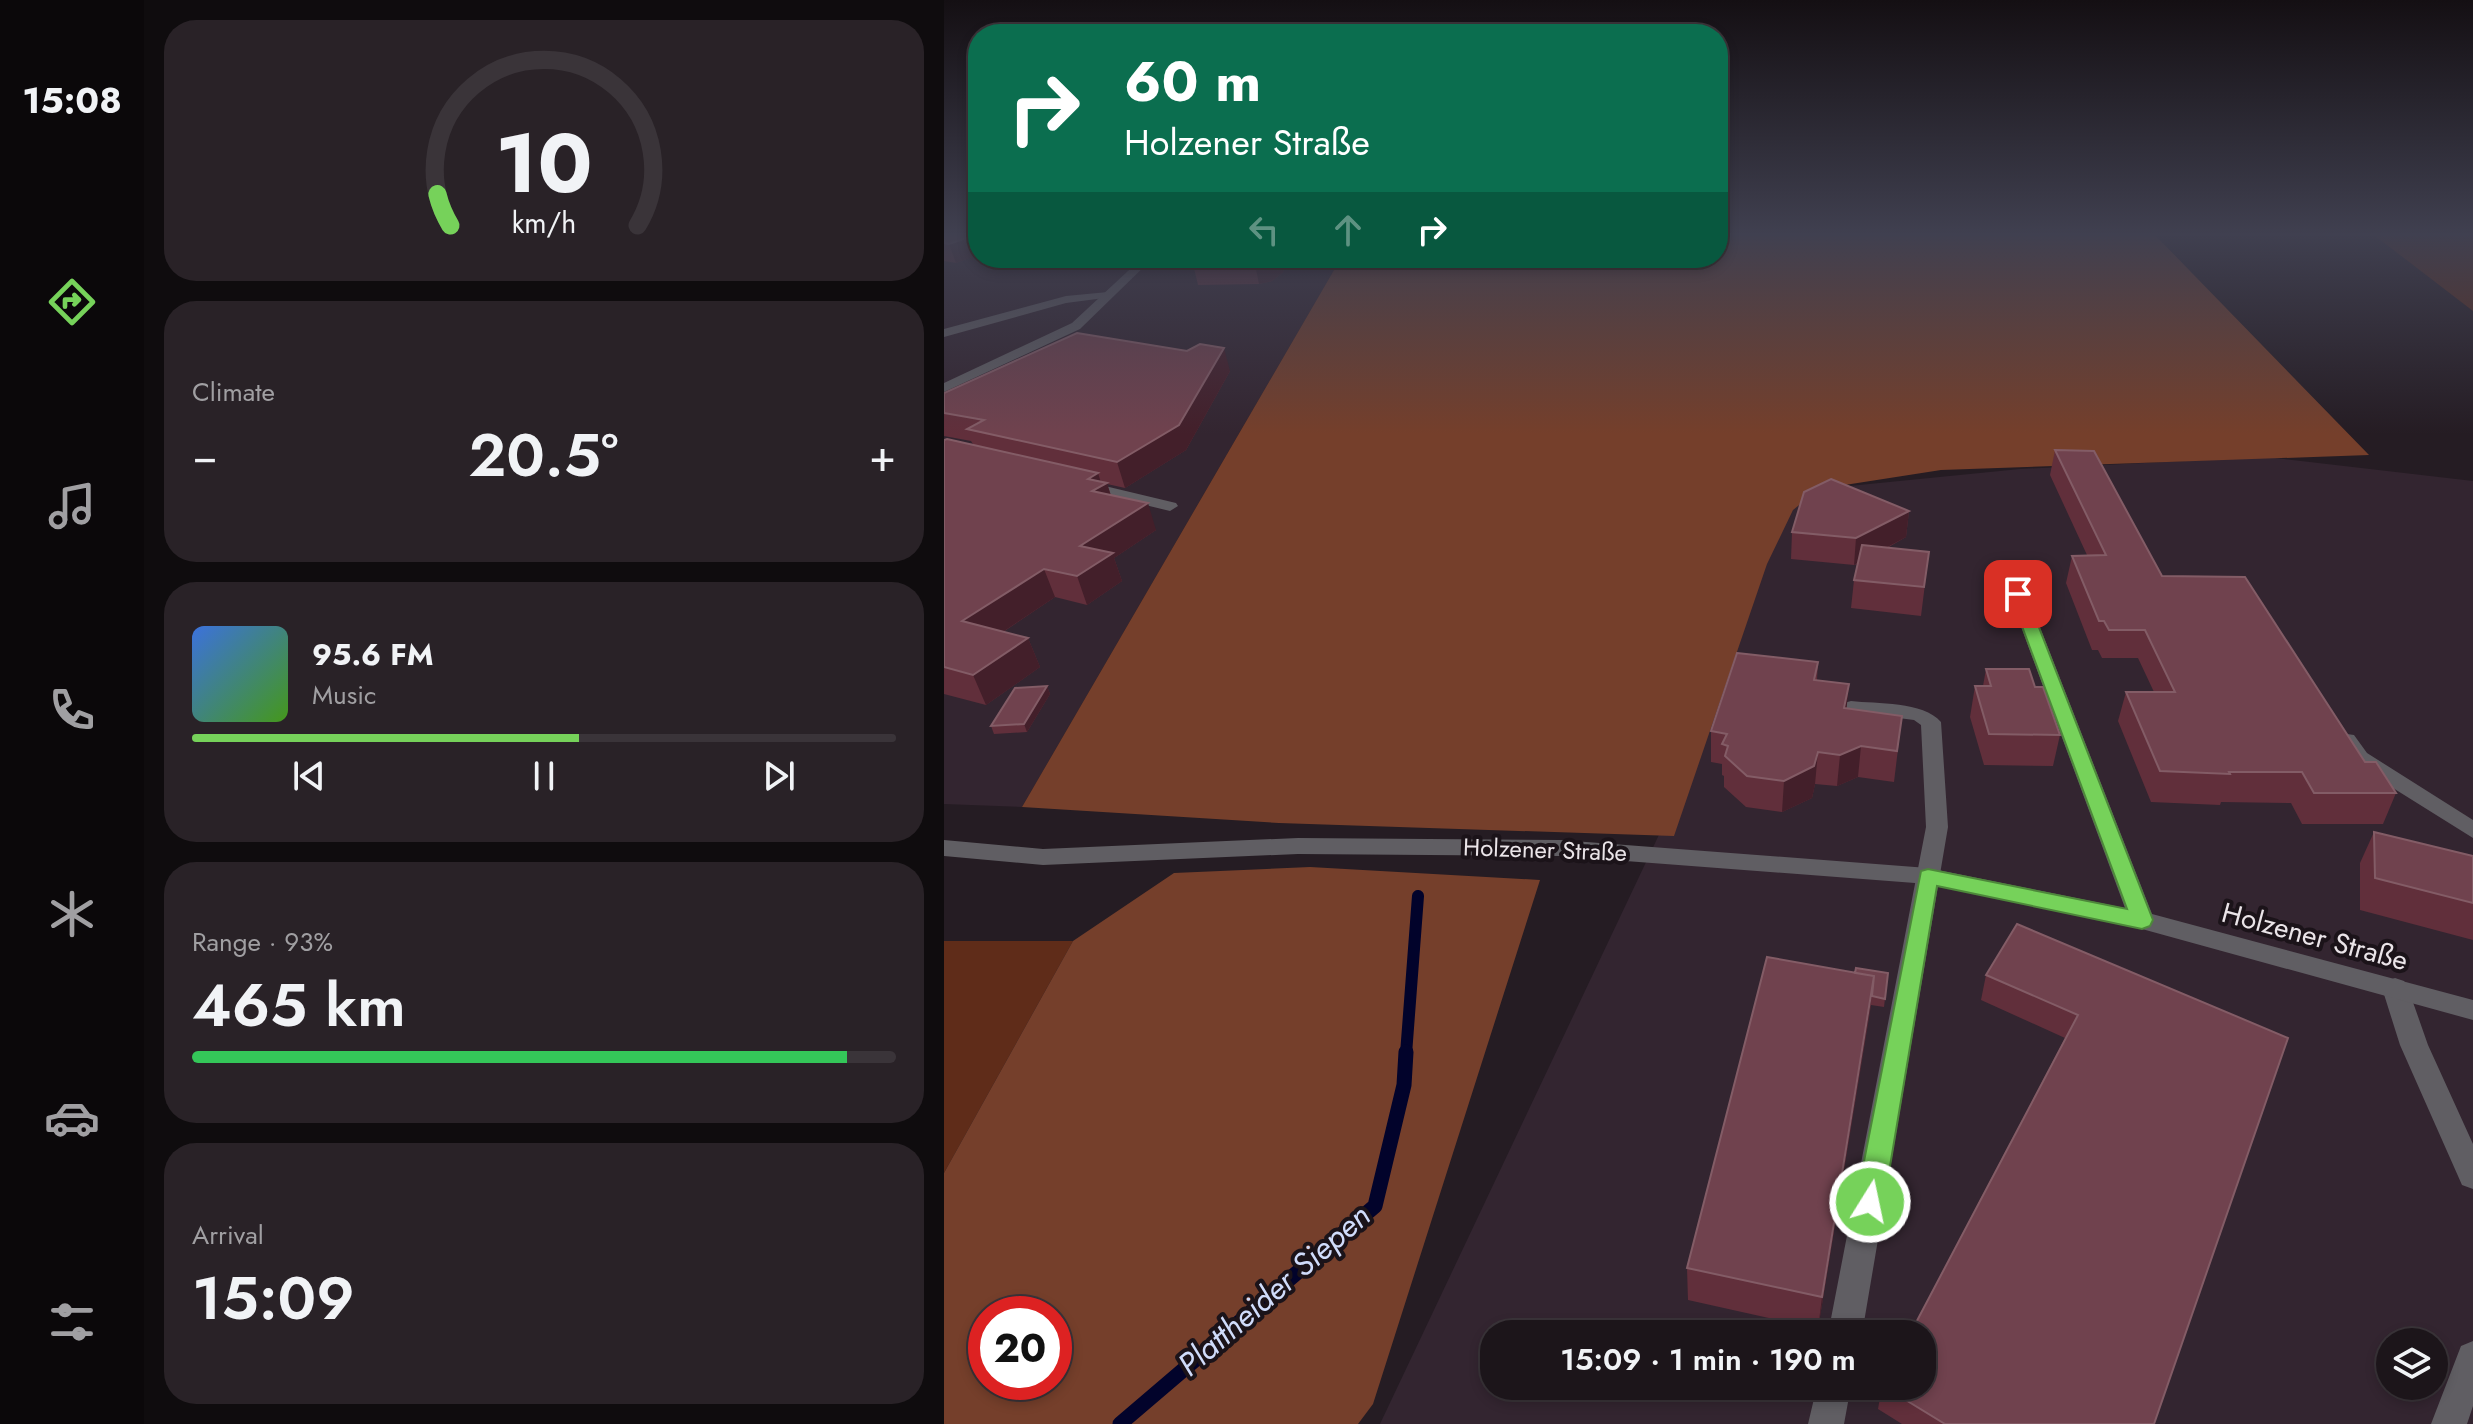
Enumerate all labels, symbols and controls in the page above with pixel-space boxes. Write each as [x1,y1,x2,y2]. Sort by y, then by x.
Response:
text: 60 m [1124,41,1261,122]
icon: right [992,56,1096,160]
text: 15:08 [22,74,122,126]
text: 10 [495,103,593,223]
text: Holzener Straße [1124,116,1370,168]
text: km/h [512,203,576,245]
icon: left [1242,208,1286,252]
icon: ahead [1326,208,1370,252]
icon: right [1410,208,1454,252]
icon: directions [44,274,100,330]
text: Climate [192,373,275,411]
text: 20.5° [469,412,618,499]
text: − [192,424,218,488]
text: + [869,424,896,488]
icon: music [44,478,100,534]
pin [1984,560,2052,628]
icon: arrive [1996,572,2040,616]
text: 95.6 FM [312,633,433,676]
text: Music [312,676,376,714]
icon: phone [44,682,100,738]
icon: previous [287,754,331,798]
icon: pause [522,754,566,798]
icon: next [757,754,801,798]
street label: Holzener Straße [1463,829,1627,870]
icon: climate [44,886,100,942]
street label: Holzener Straße [2217,892,2412,981]
text: Range · 93% [192,923,333,961]
text: 465 km [192,962,406,1049]
icon: car [44,1090,100,1146]
position arrow [1828,1160,1912,1244]
water label: Plattheider Siepen [1168,1193,1380,1387]
text: Arrival [192,1216,264,1254]
text: 15:09 [192,1255,355,1342]
icon: filters [44,1294,100,1350]
speed limit sign: 20 [968,1296,1072,1400]
map controls [2376,1328,2448,1400]
button: layers [2376,1328,2448,1400]
text: 15:09 · 1 min · 190 m [1560,1338,1856,1381]

